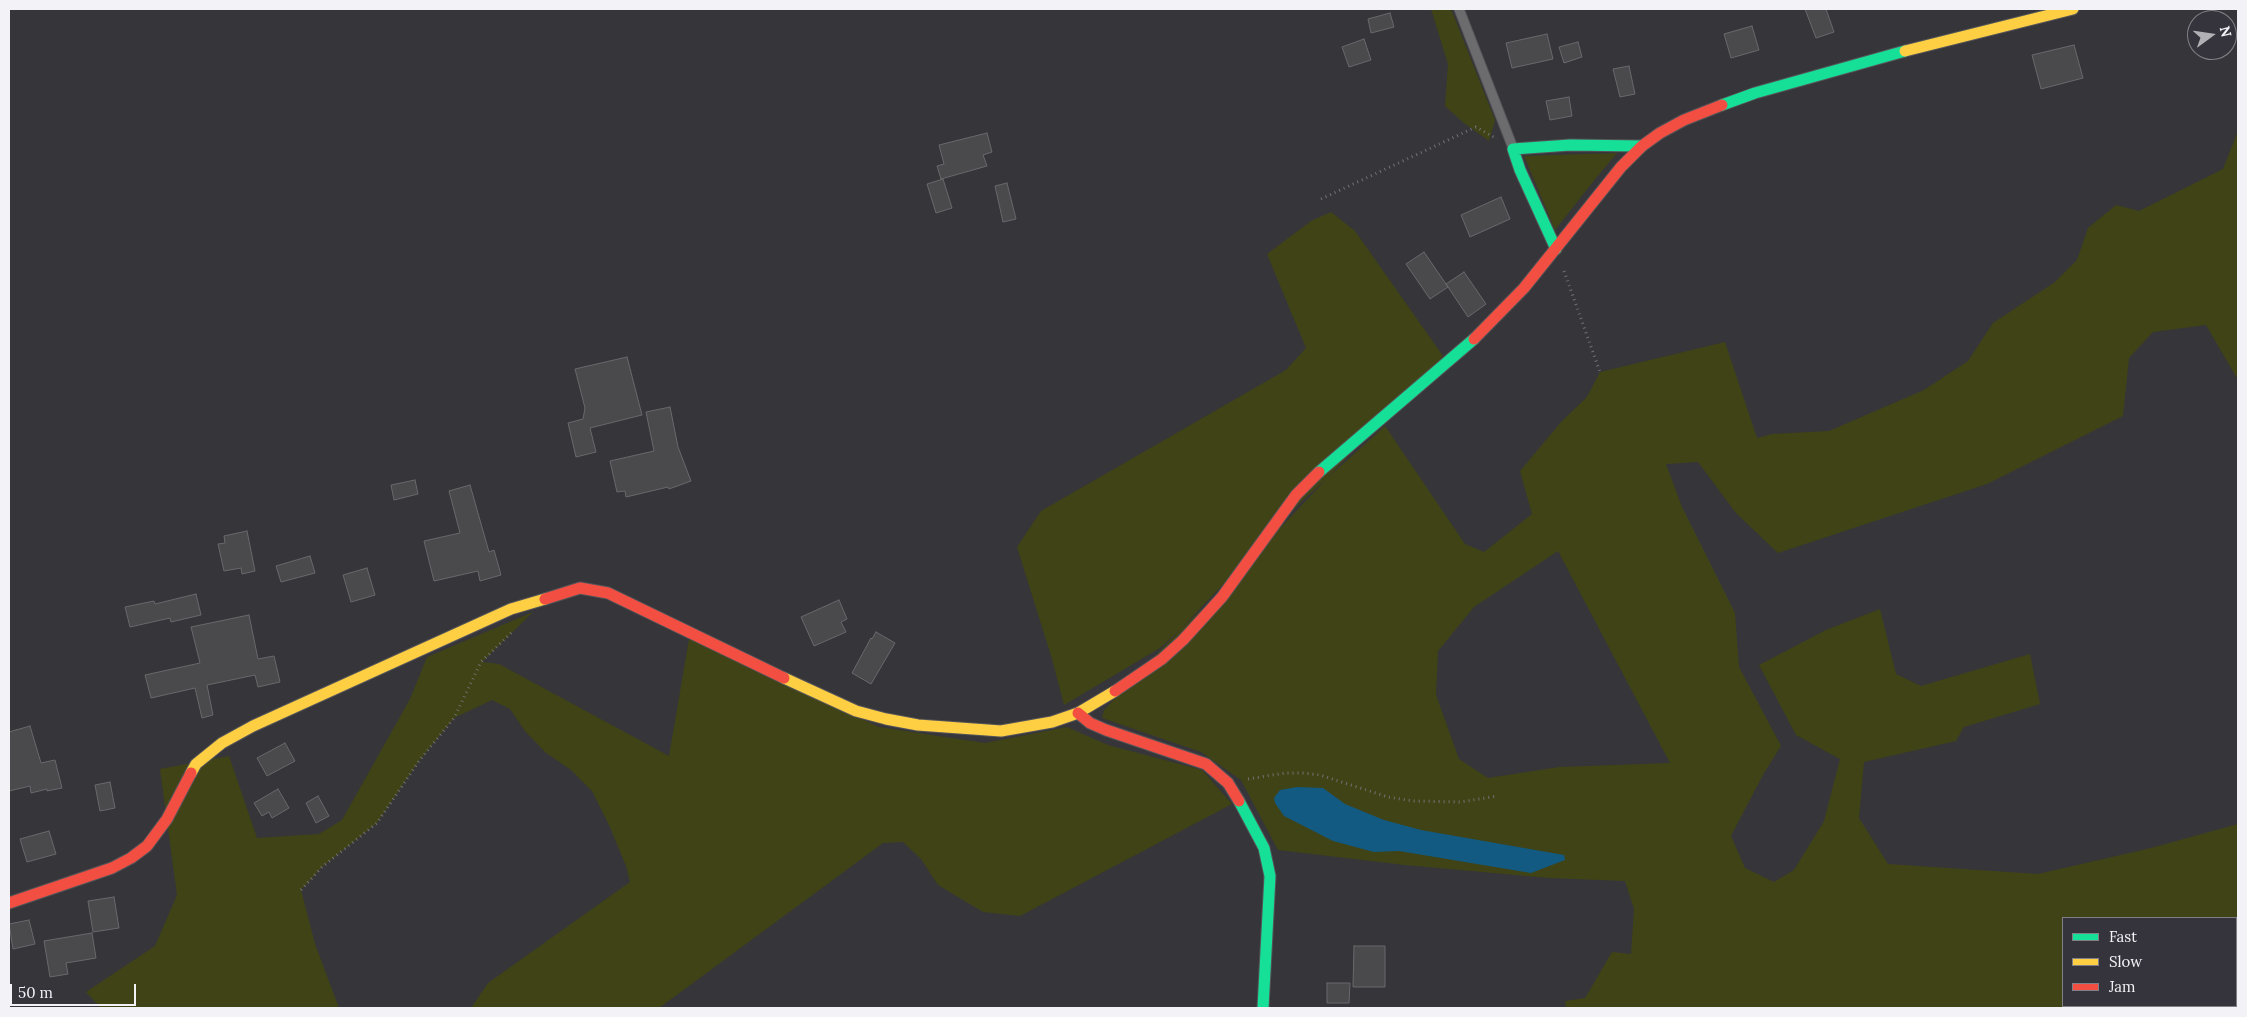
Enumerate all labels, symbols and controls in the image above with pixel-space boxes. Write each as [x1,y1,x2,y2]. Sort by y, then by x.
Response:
north arrow [2187,10,2237,60]
text: N [2216,24,2236,39]
legend [2062,917,2237,1007]
text: Fast [2109,927,2137,946]
text: Slow [2109,952,2142,971]
scale bar [12,974,139,1006]
text: Jam [2109,977,2136,996]
text: 50 m [18,983,53,1002]

